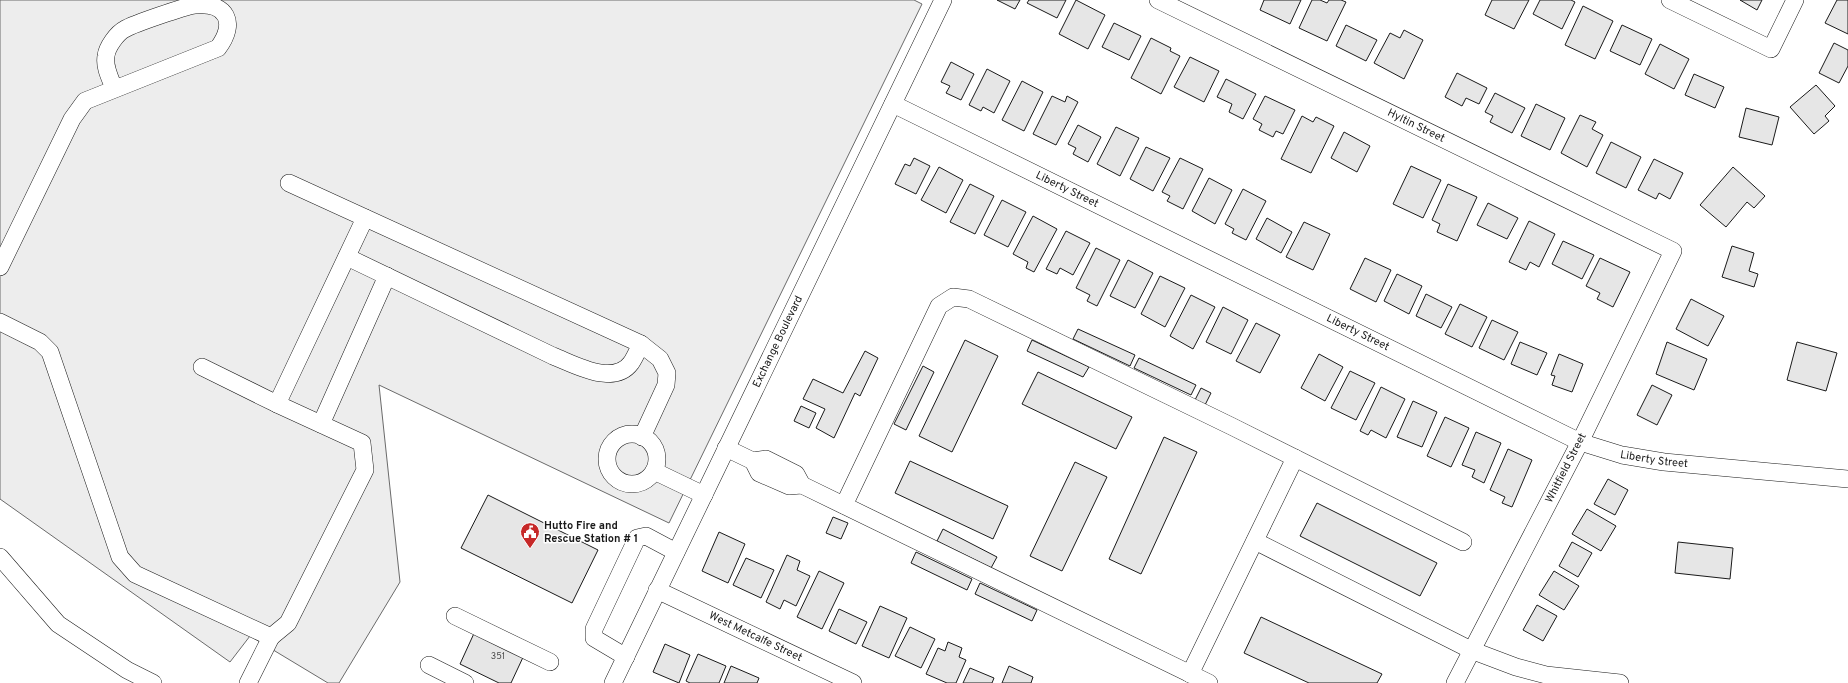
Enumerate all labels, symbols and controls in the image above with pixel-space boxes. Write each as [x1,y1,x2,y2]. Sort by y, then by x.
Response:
street label: Hyltin Street [1385,106,1447,146]
street label: Liberty Street [1033,168,1101,211]
street label: Exchange Boulevard [750,293,806,390]
street label: Liberty Street [1324,311,1392,354]
street label: Whitfield Street [1542,431,1590,505]
street label: Liberty Street [1619,448,1689,471]
place label: Hutto Fire and Rescue Station # 1 [544,519,638,546]
public building icon: Hutto Fire and Rescue Station # 1 [519,521,541,549]
street label: West Metcalfe Street [707,609,804,665]
house number: 351 [491,651,505,662]

